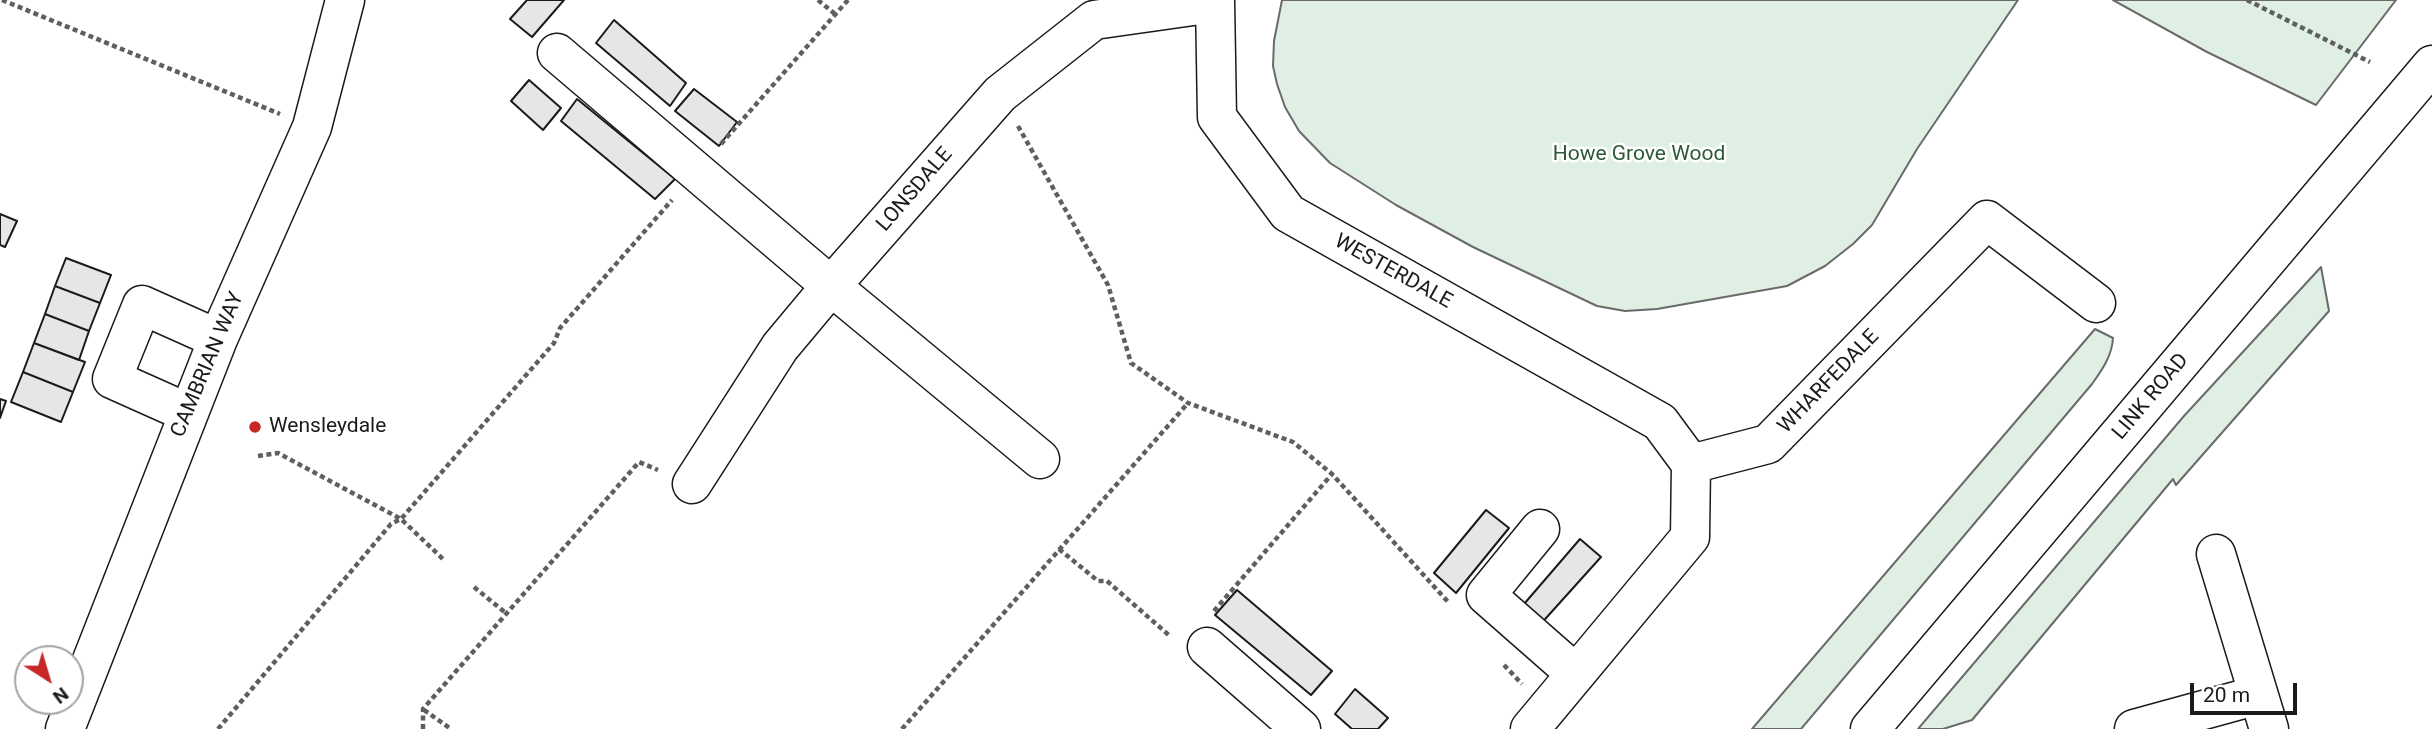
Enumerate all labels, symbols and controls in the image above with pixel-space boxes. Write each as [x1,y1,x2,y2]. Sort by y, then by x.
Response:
park label: Howe Grove Wood [1553,142,1725,168]
street label: LONSDALE [872,143,958,237]
street label: WESTERDALE [1330,229,1456,315]
street label: CAMBRIAN WAY [166,289,250,441]
street label: WHARFEDALE [1773,325,1885,439]
street label: LINK ROAD [2108,349,2194,445]
place label: Wensleydale [269,414,386,440]
marker: Wensleydale [247,419,263,435]
north arrow [14,645,84,715]
scale bar [2194,670,2301,714]
text: N [48,682,73,709]
text: 20 m [2203,683,2250,707]

